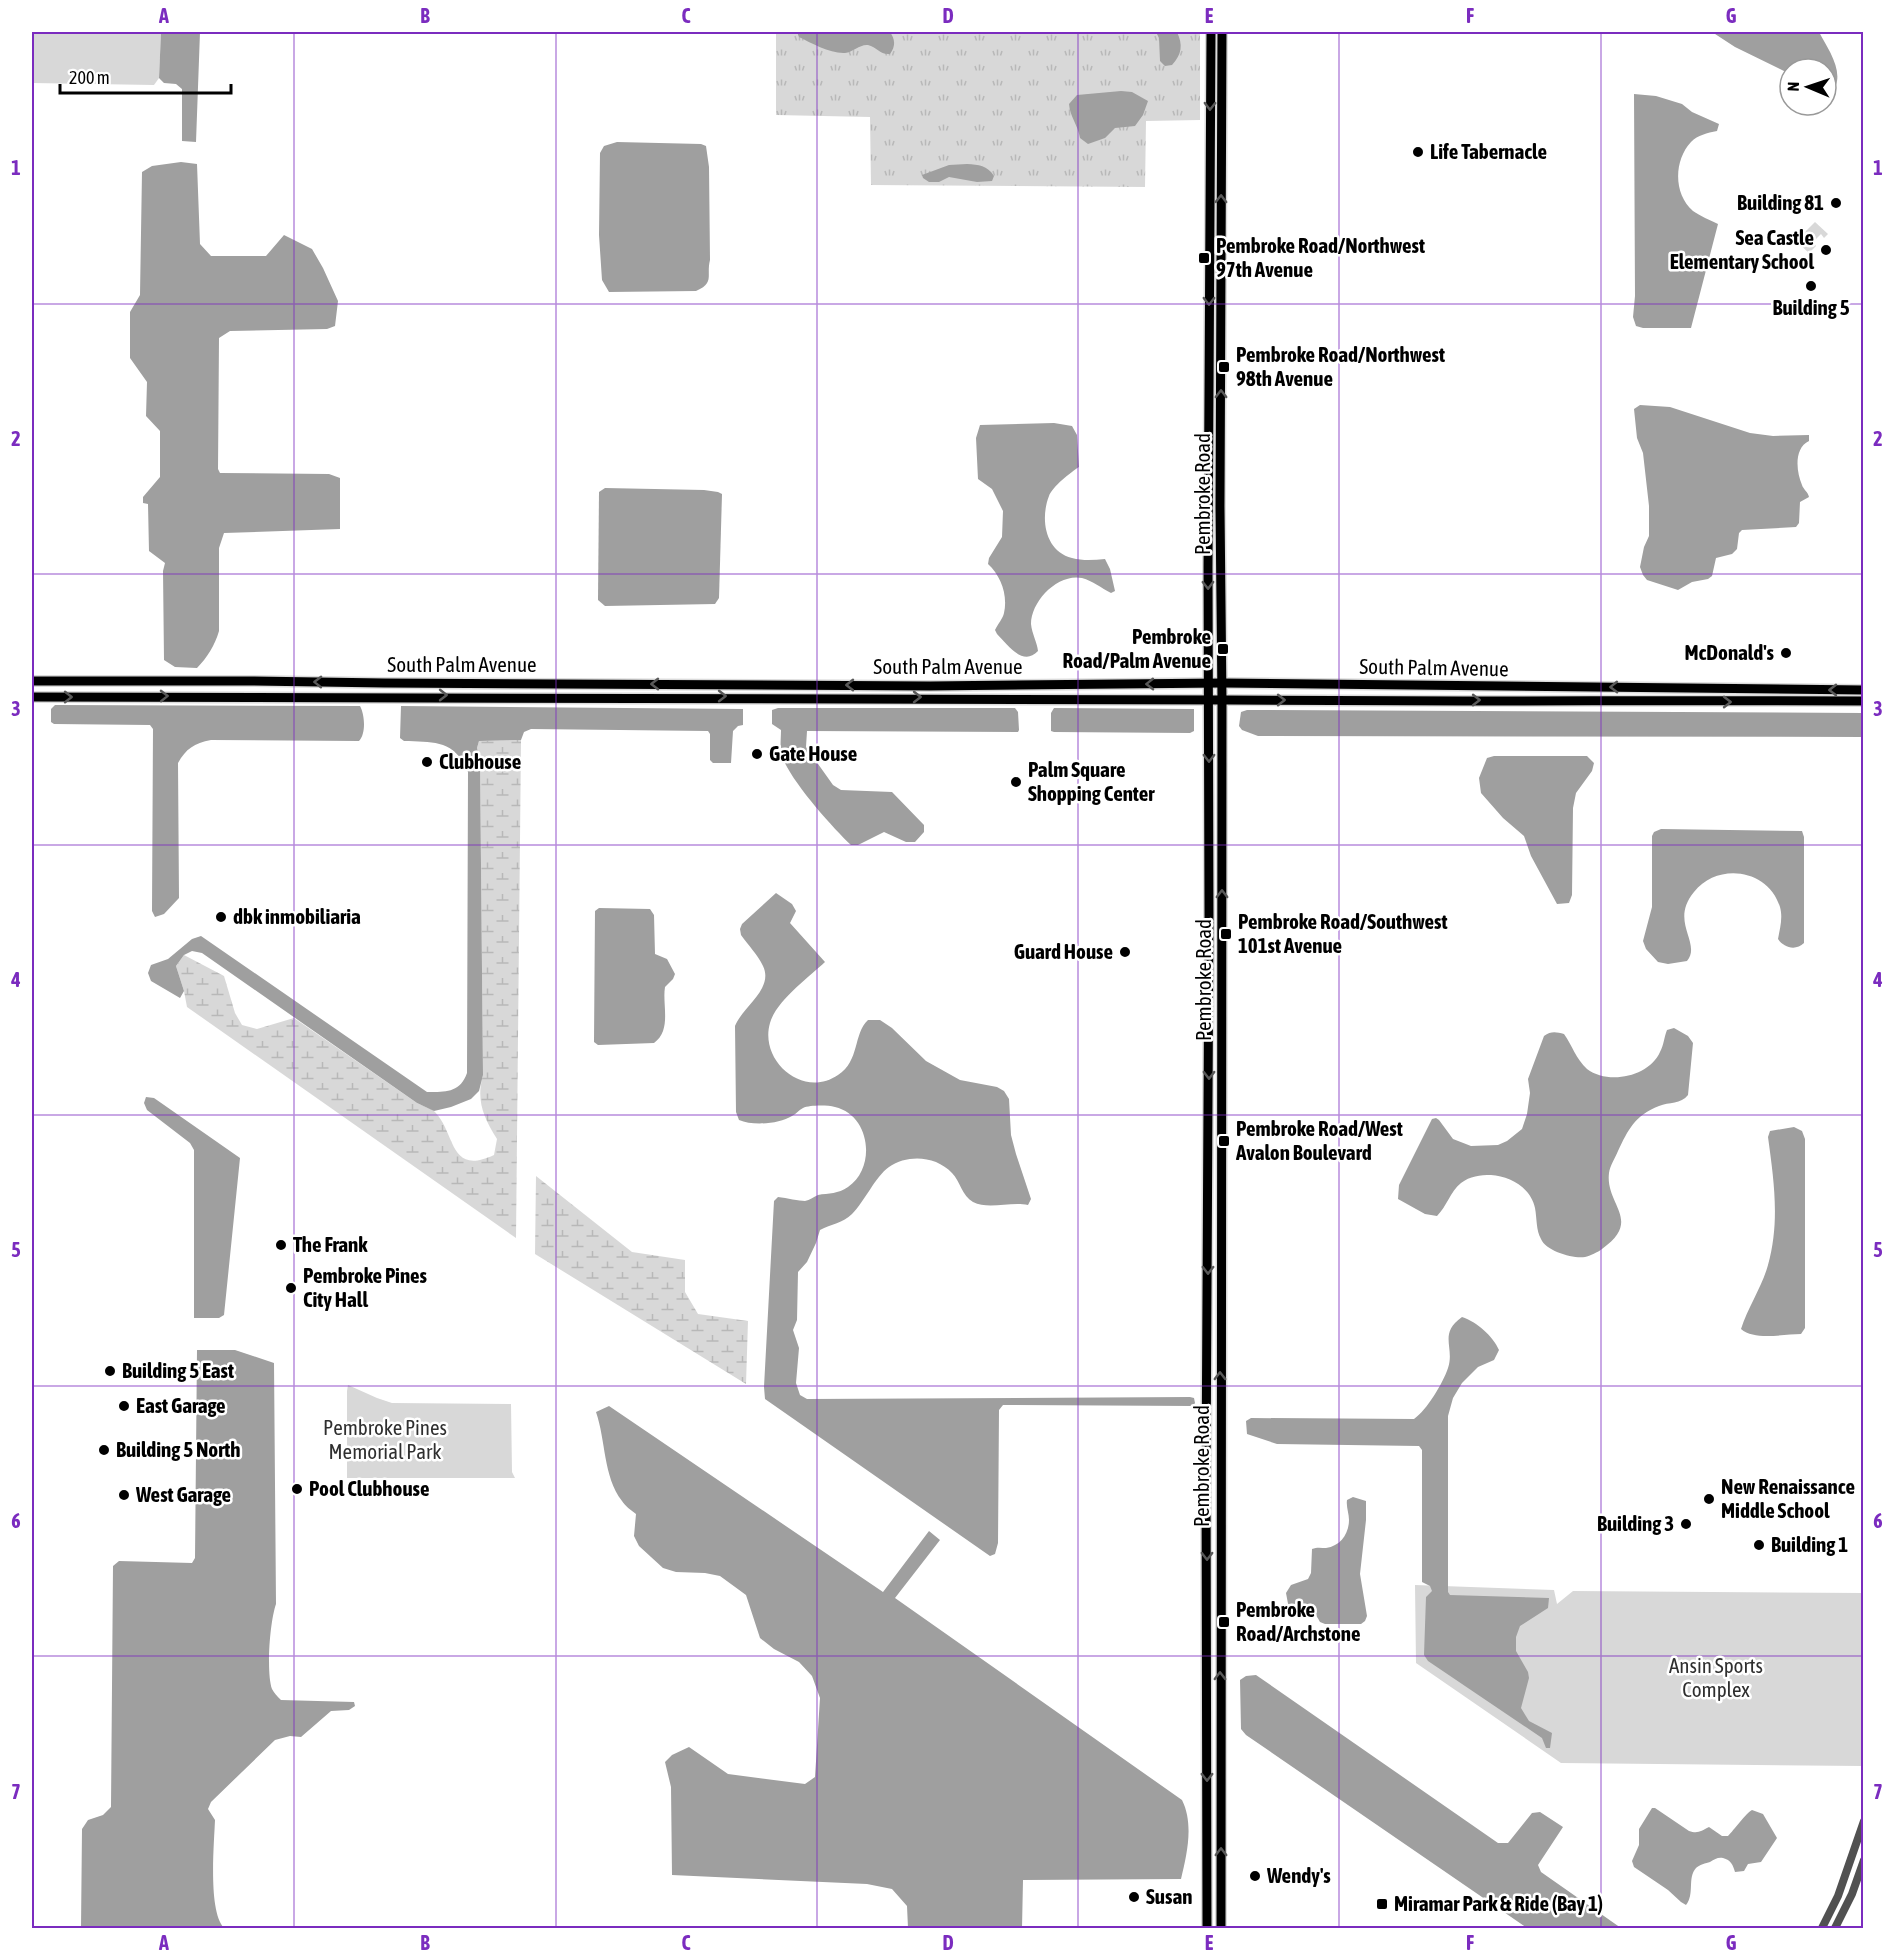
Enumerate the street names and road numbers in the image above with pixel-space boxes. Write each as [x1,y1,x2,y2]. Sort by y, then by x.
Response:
street label: Pembroke Road [1190,433,1214,555]
street label: South Palm Avenue [387,652,537,676]
street label: South Palm Avenue [873,654,1023,678]
street label: South Palm Avenue [1359,654,1509,680]
street label: Pembroke Road [1191,919,1215,1041]
street label: Pembroke Road [1189,1405,1213,1527]

